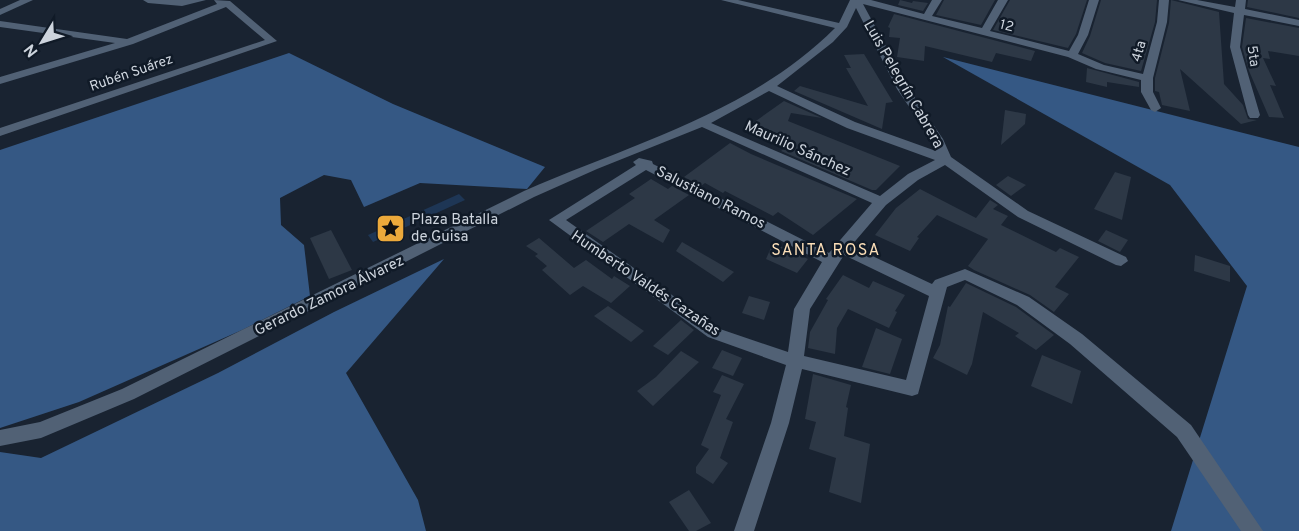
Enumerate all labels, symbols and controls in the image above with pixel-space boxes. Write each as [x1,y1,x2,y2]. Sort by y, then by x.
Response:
north arrow [12,12,72,72]
street label: 12 [998,17,1015,36]
street label: Luis Pelegrín Cabrera [858,18,947,152]
text: N [20,39,43,61]
street label: 4ta [1128,39,1151,64]
street label: 5ta [1242,44,1263,68]
street label: Rubén Suárez [88,51,175,96]
street label: Maurilio Sánchez [741,117,854,181]
street label: Salustiano Ramos [653,163,768,234]
place label: Plaza Batalla de Guisa [411,211,498,247]
place icon: Plaza Batalla de Guisa [374,212,406,244]
street label: Humberto Valdés Cazañas [567,227,723,341]
district label: SANTA ROSA [771,241,881,261]
street label: Gerardo Zamora Álvarez [251,251,407,341]

